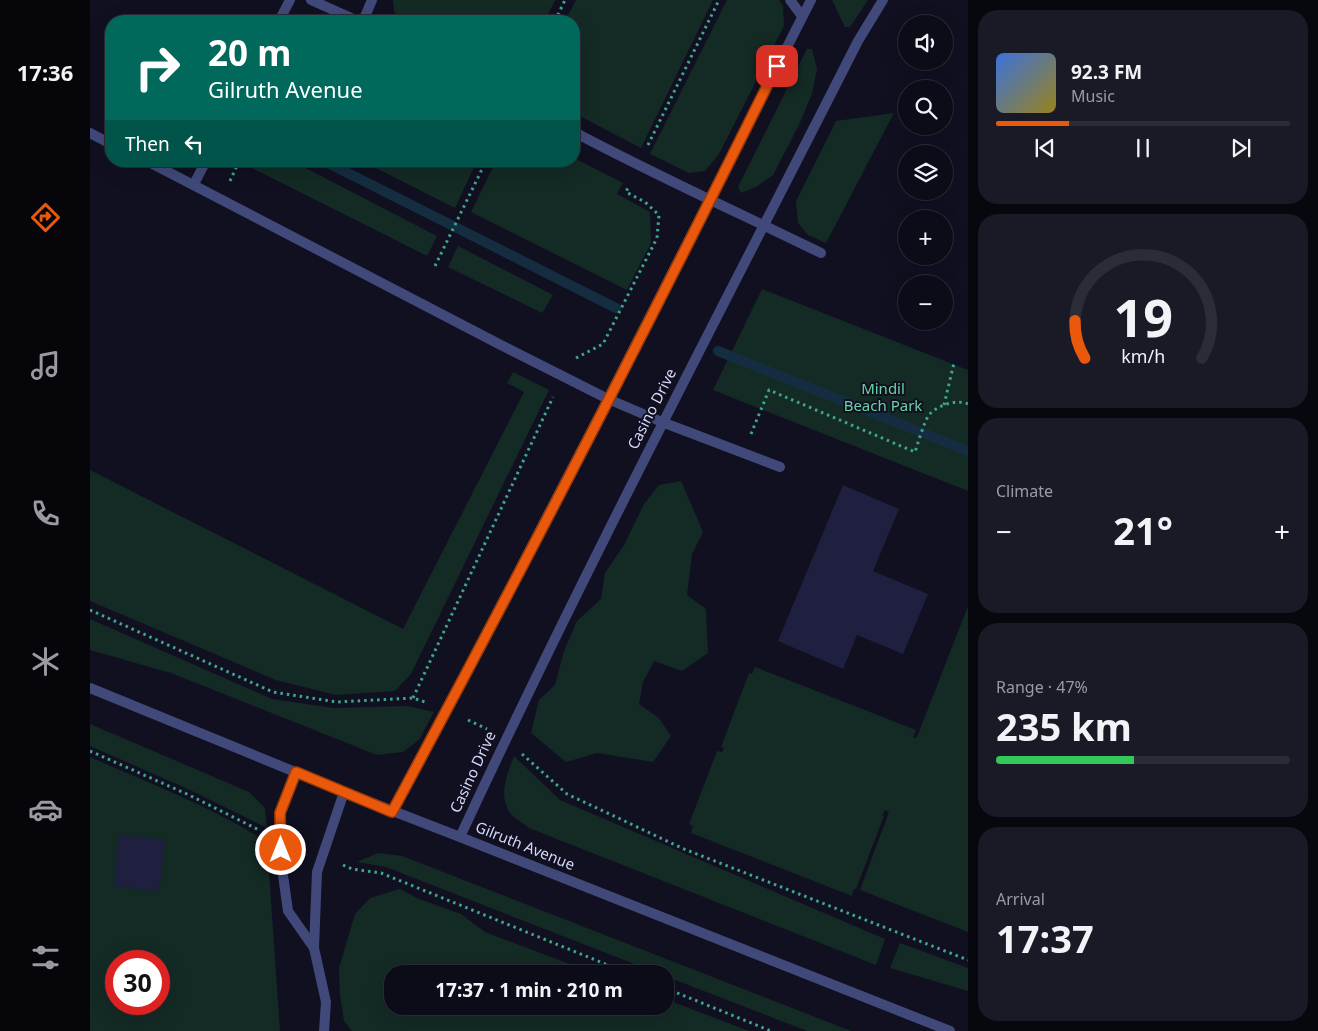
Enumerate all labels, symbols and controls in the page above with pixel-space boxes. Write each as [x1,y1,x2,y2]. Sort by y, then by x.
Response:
map controls [898,15,953,330]
button: sound [898,15,953,70]
text: 20 m [208,29,291,76]
icon: right [125,35,190,100]
pin [756,45,798,87]
icon: arrive [763,52,791,80]
text: 17:36 [17,57,73,87]
text: 92.3 FM [1071,59,1142,85]
text: Gilruth Avenue [208,74,363,104]
button: search [898,80,953,135]
text: Music [1071,85,1115,107]
icon: left [180,130,208,158]
text: Then [125,131,170,157]
icon: previous [1031,134,1059,162]
icon: pause [1129,134,1157,162]
icon: next [1227,134,1255,162]
button: layers [898,145,953,200]
icon: directions [28,200,63,235]
button: + [898,210,953,265]
button: − [898,275,953,330]
text: 19 [1113,281,1173,352]
text: km/h [1121,344,1165,368]
icon: music [28,348,63,383]
street label: Casino Drive [622,365,680,452]
park label: Mindil Beach Park [844,378,922,415]
text: Climate [996,480,1053,502]
icon: phone [28,496,63,531]
text: 21° [1113,504,1173,556]
text: − [996,512,1012,550]
text: + [1274,512,1290,550]
icon: climate [28,644,63,679]
text: Range · 47% [996,676,1088,698]
text: 235 km [996,700,1132,752]
street label: Casino Drive [444,727,500,816]
icon: car [28,792,63,827]
street label: Gilruth Avenue [473,816,578,874]
position arrow [254,823,306,875]
text: Arrival [996,888,1045,910]
text: 17:37 [996,912,1094,964]
icon: filters [28,940,63,975]
speed limit sign: 30 [105,950,170,1015]
text: 17:37 · 1 min · 210 m [435,977,623,1003]

